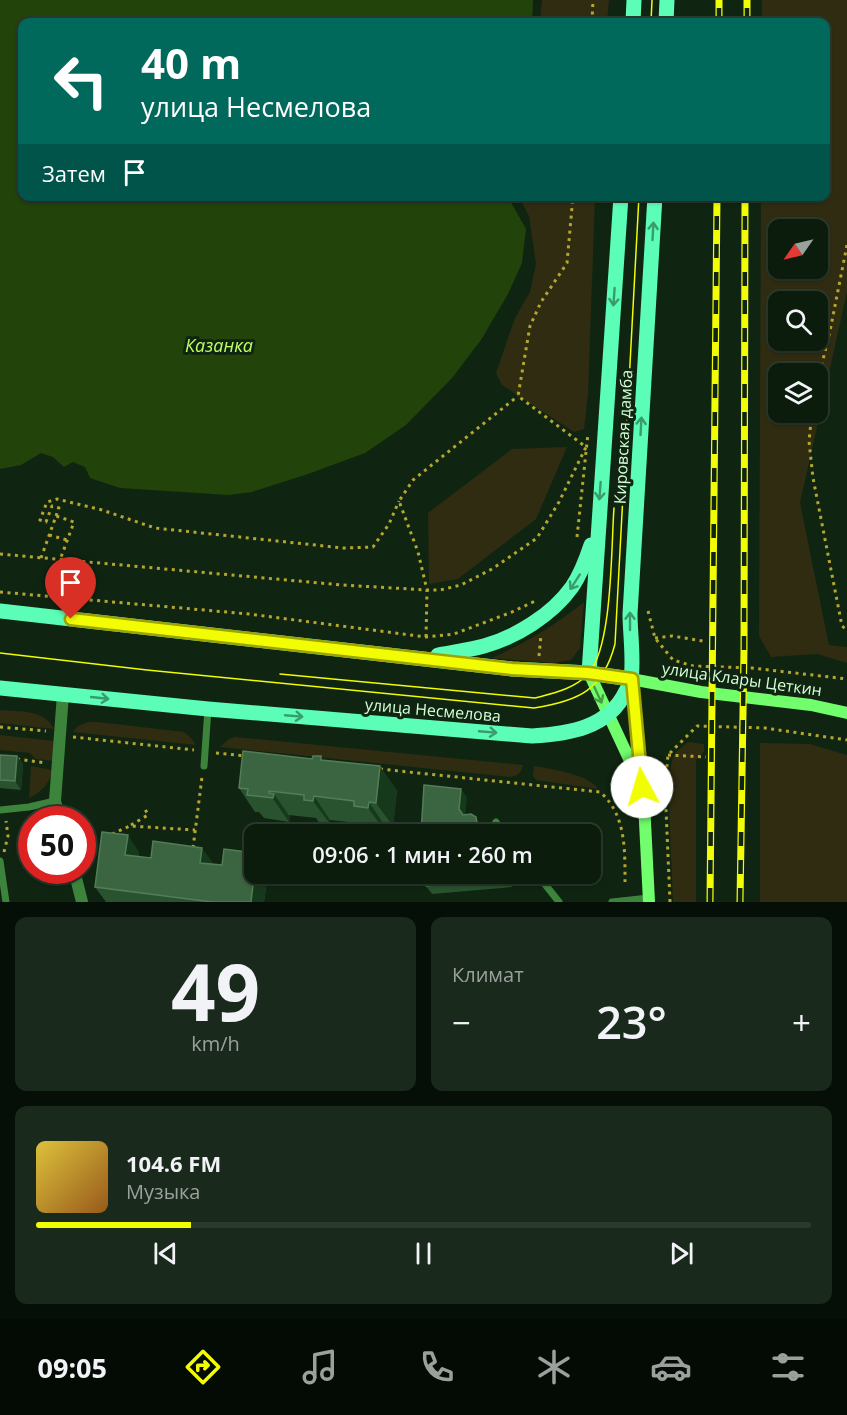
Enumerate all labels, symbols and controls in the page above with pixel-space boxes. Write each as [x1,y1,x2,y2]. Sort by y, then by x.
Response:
text: 40 m [141,34,241,91]
icon: left [42,42,120,120]
text: улица Несмелова [141,88,371,125]
icon: arrive [118,156,151,189]
text: Затем [42,158,106,188]
north arrow [768,219,828,279]
map controls [768,219,828,423]
one-way arrow [648,222,659,242]
one-way arrow [608,286,619,306]
button: search [768,291,828,351]
water label: Казанка [185,333,253,357]
button: layers [768,363,828,423]
street label: Кировская дамба [608,369,638,505]
one-way arrow [636,417,647,436]
one-way arrow [594,481,605,501]
pin [45,557,96,619]
icon: arrive [54,566,87,599]
one-way arrow [568,573,581,590]
one-way arrow [624,611,636,631]
street label: улица Клары Цеткин [661,657,823,701]
one-way arrow [592,685,604,703]
one-way arrow [90,693,109,704]
street label: улица Несмелова [364,693,502,727]
one-way arrow [284,711,304,722]
one-way arrow [478,727,498,738]
position arrow [610,755,674,819]
speed limit sign: 50 [18,806,96,884]
text: 09:06 · 1 мин · 260 m [312,839,533,869]
text: 49 [171,938,260,1044]
text: Климат [452,961,524,988]
text: 23° [596,991,667,1052]
text: − [452,1000,471,1045]
text: + [792,1000,811,1045]
text: km/h [191,1030,240,1057]
text: 104.6 FM [126,1148,221,1178]
text: Музыка [126,1178,200,1205]
icon: previous [149,1237,182,1270]
icon: pause [407,1237,440,1270]
icon: next [665,1237,698,1270]
icon: directions [182,1346,224,1388]
icon: music [299,1346,341,1388]
icon: phone [416,1346,458,1388]
icon: climate [533,1346,575,1388]
icon: car [650,1346,692,1388]
icon: filters [767,1346,809,1388]
text: 09:05 [38,1349,107,1386]

